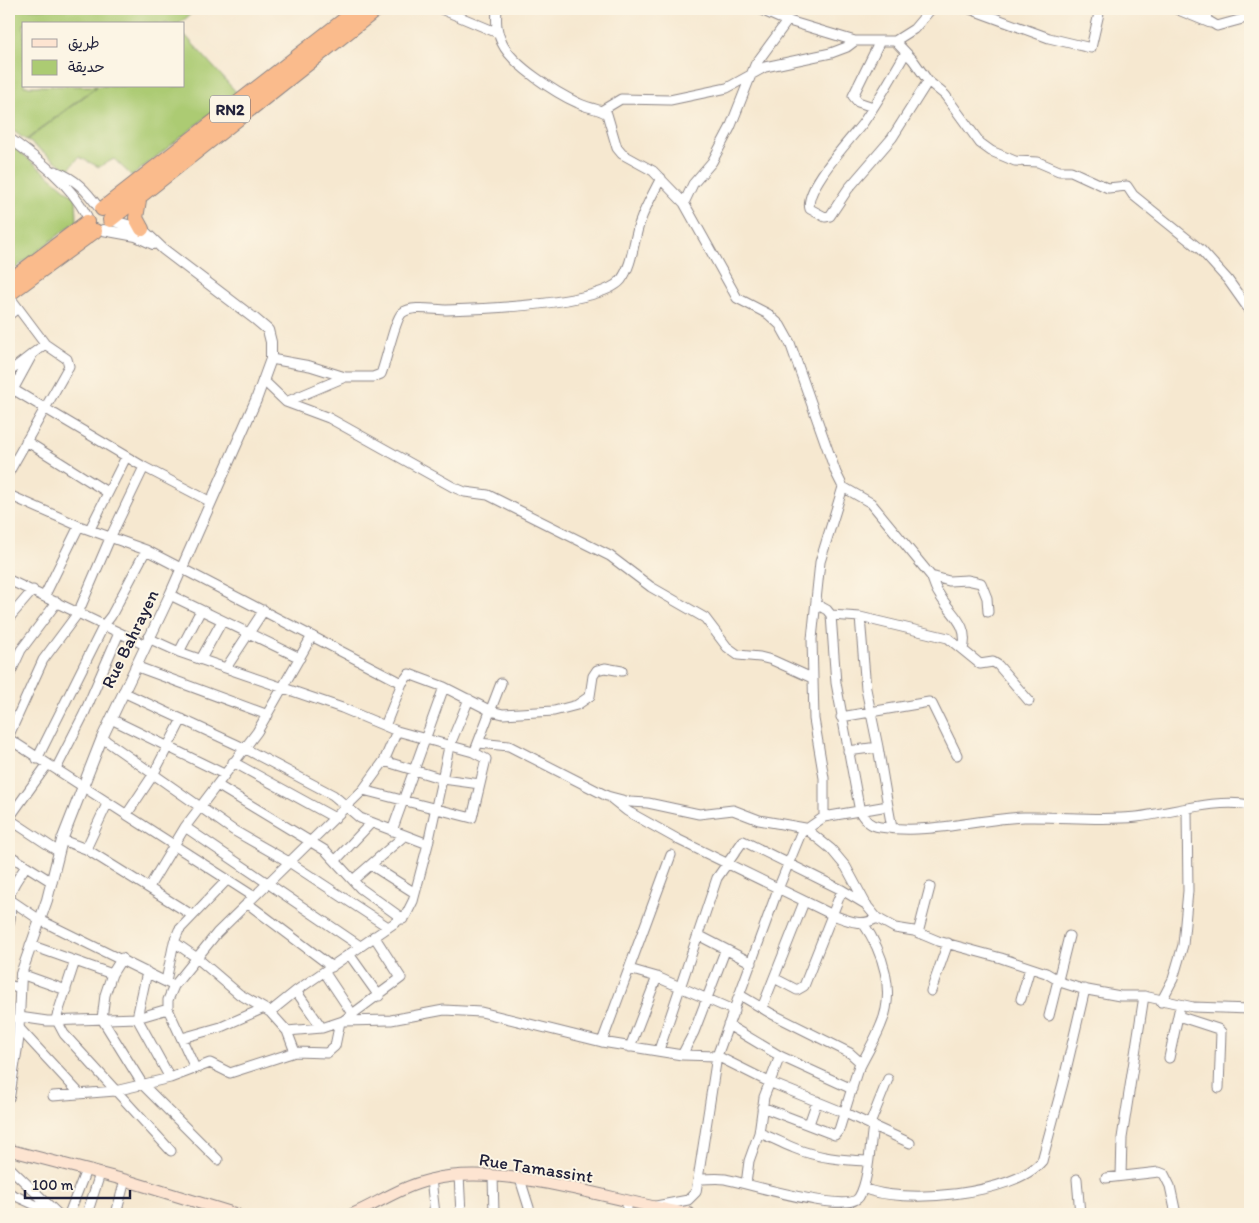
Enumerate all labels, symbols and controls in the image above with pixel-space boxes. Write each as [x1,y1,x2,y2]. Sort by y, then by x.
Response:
legend [22,22,185,88]
text: طريق [68,34,100,52]
text: حديقة [68,58,105,76]
road number: RN2 [210,96,250,122]
street label: Rue Bahrayen [97,586,163,692]
street label: Rue Tamassint [477,1148,595,1188]
scale bar [25,1168,130,1200]
text: 100 m [32,1176,74,1194]

